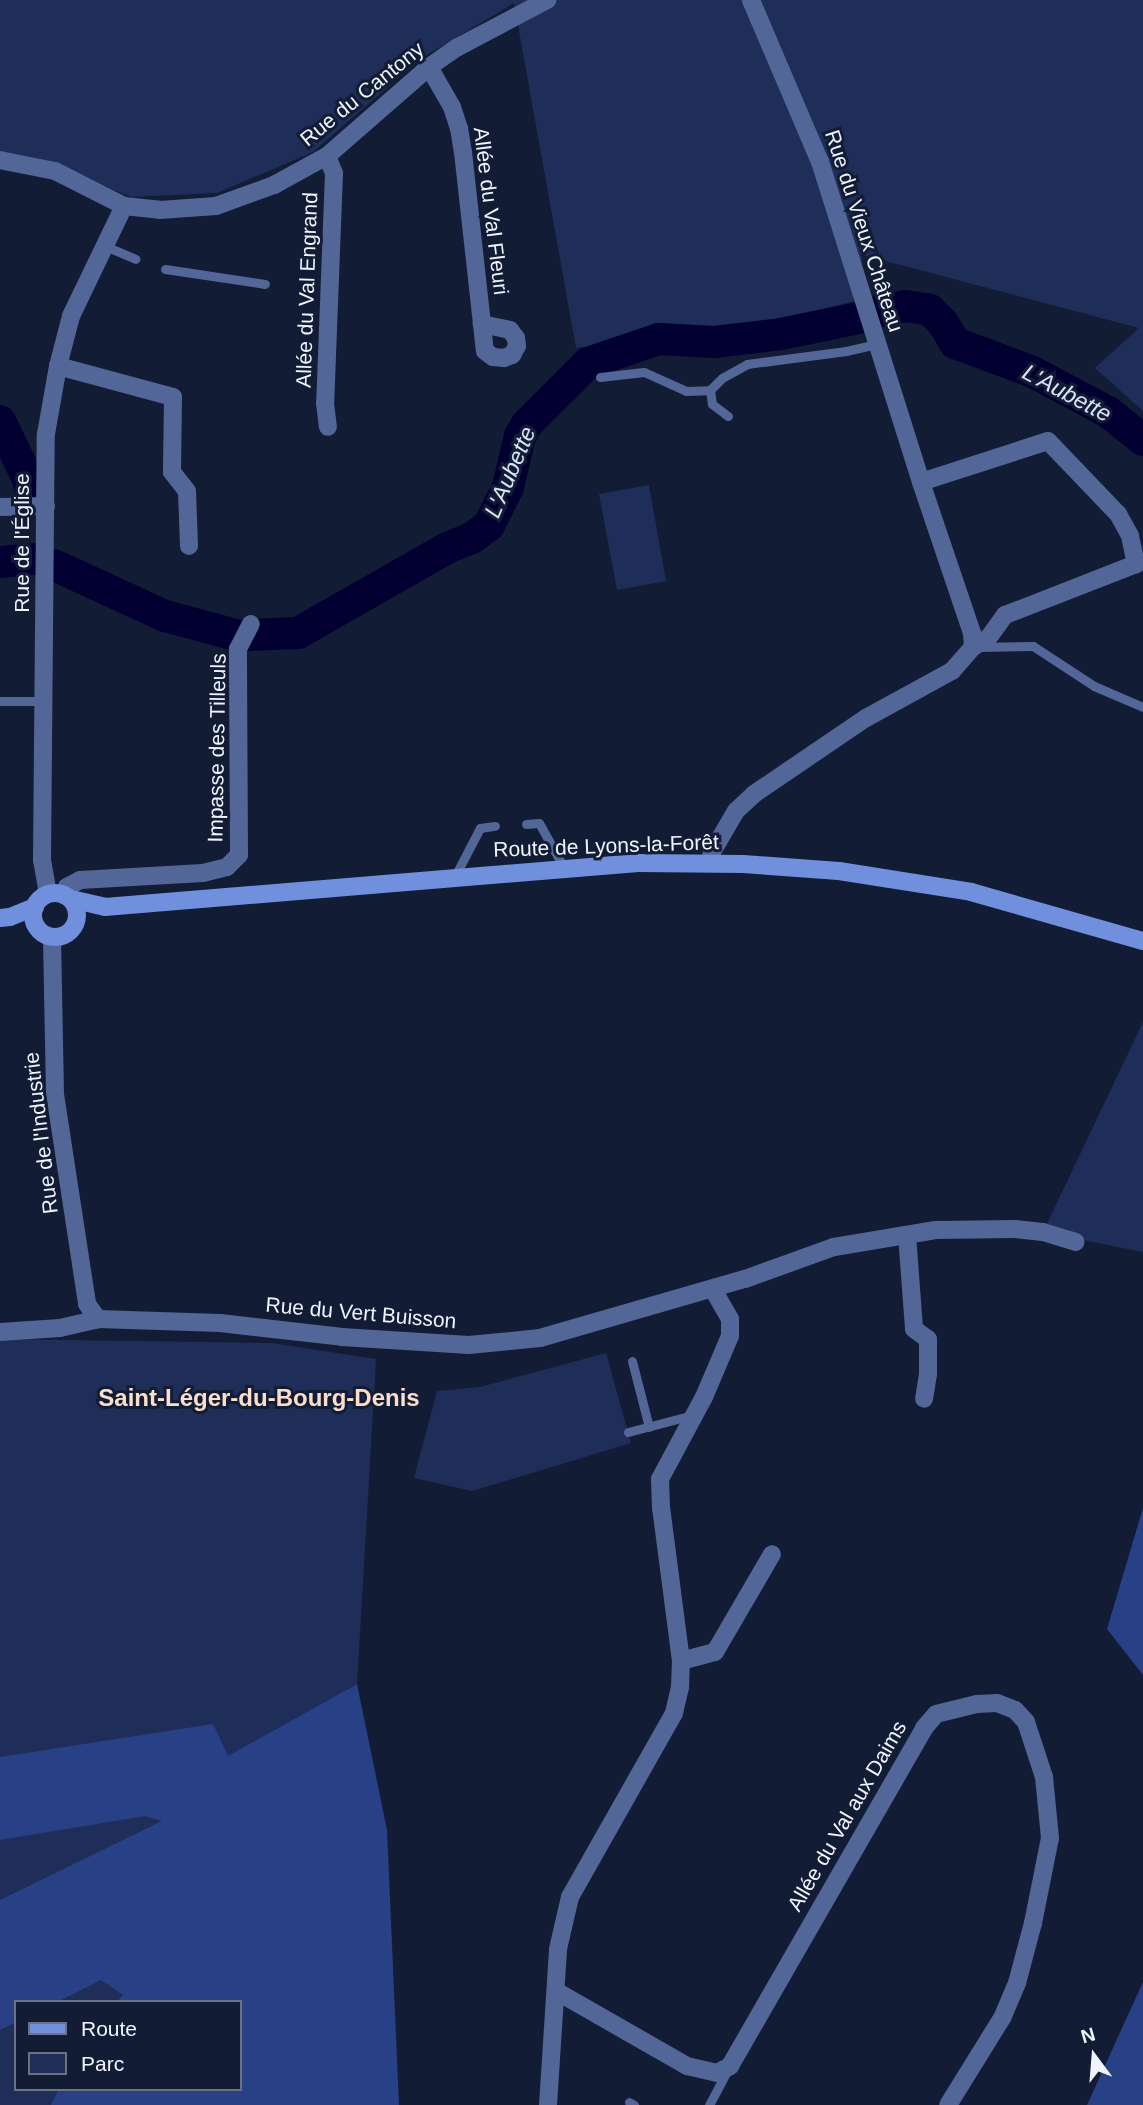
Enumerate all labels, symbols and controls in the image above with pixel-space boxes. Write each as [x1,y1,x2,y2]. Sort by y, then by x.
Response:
street label: Rue du Cantony [295,36,429,152]
street label: Allée du Val Fleuri [468,126,514,296]
street label: Rue du Vieux Château [819,127,909,335]
street label: Allée du Val Engrand [291,192,323,388]
water label: L'Aubette [1018,358,1116,428]
water label: L'Aubette [478,422,542,522]
street label: Rue de l'Église [9,473,35,613]
street label: Impasse des Tilleuls [203,653,231,843]
street label: Route de Lyons-la-Forêt [493,829,719,863]
street label: Rue de l'Industrie [19,1051,63,1215]
street label: Rue du Vert Buisson [265,1292,457,1334]
district label: Saint-Léger-du-Bourg-Denis [98,1384,420,1412]
street label: Allée du Val aux Daims [782,1716,912,1916]
legend [14,2000,242,2091]
text: Route [81,2017,137,2040]
north arrow [1059,2021,1129,2091]
text: N [1079,2023,1098,2047]
text: Parc [81,2052,124,2075]

